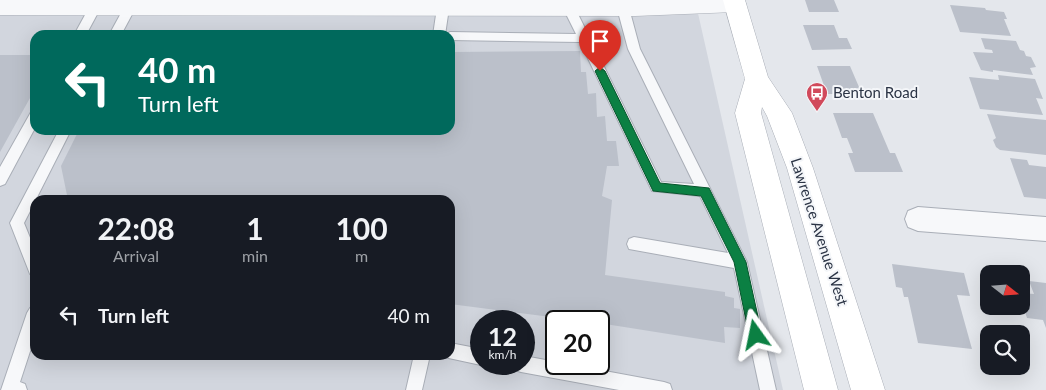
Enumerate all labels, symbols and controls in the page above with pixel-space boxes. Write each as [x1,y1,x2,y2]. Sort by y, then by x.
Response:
pin [579,20,621,71]
icon: arrive [586,27,614,55]
text: 40 m [138,48,216,90]
icon: left [55,50,120,115]
bus stop icon: Benton Road [805,81,829,112]
place label: Benton Road [833,83,918,101]
text: Turn left [138,90,219,117]
street label: Lawrence Avenue West [788,155,853,308]
text: 22:08 [97,210,175,246]
text: 1 [246,210,264,246]
text: 100 [335,210,388,246]
text: Arrival [113,246,159,265]
text: min [242,246,268,265]
text: m [355,246,368,265]
north arrow [980,265,1030,315]
map controls [980,265,1030,375]
icon: left [55,301,83,329]
text: Turn left [98,304,169,327]
text: 40 m [387,304,430,327]
position arrow [729,308,781,360]
speed limit sign: 20 [545,310,610,375]
text: 12 [488,321,517,351]
button: search [980,325,1030,375]
text: km/h [488,347,517,362]

